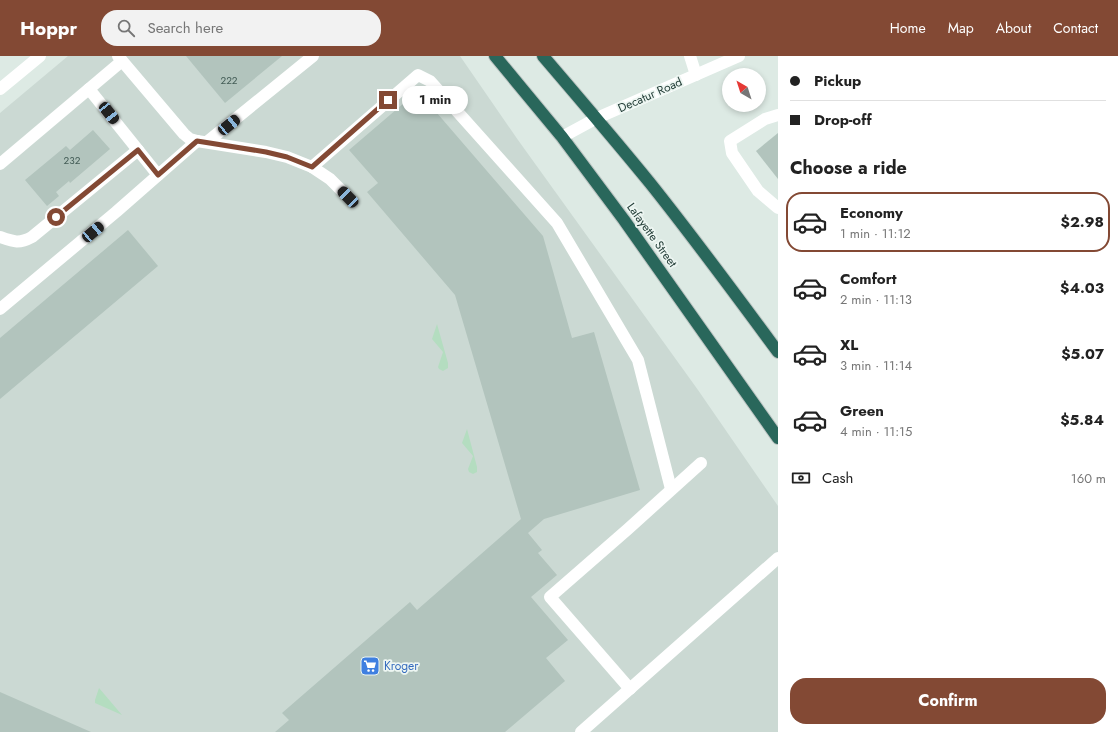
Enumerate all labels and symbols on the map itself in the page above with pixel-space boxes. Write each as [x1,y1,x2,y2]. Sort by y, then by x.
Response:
north arrow [722,68,766,112]
house number: 222 [220,73,238,88]
street label: Decatur Road [615,73,685,117]
callout: 1 min [402,86,468,114]
route end [379,91,397,109]
car [97,100,121,126]
car [216,113,242,137]
house number: 232 [64,153,81,168]
car [335,184,361,210]
street label: Lafayette Street [622,199,682,271]
route start [47,208,65,226]
car [80,220,106,244]
supermarket icon: Kroger [359,655,381,677]
place label: Kroger [384,657,419,675]

